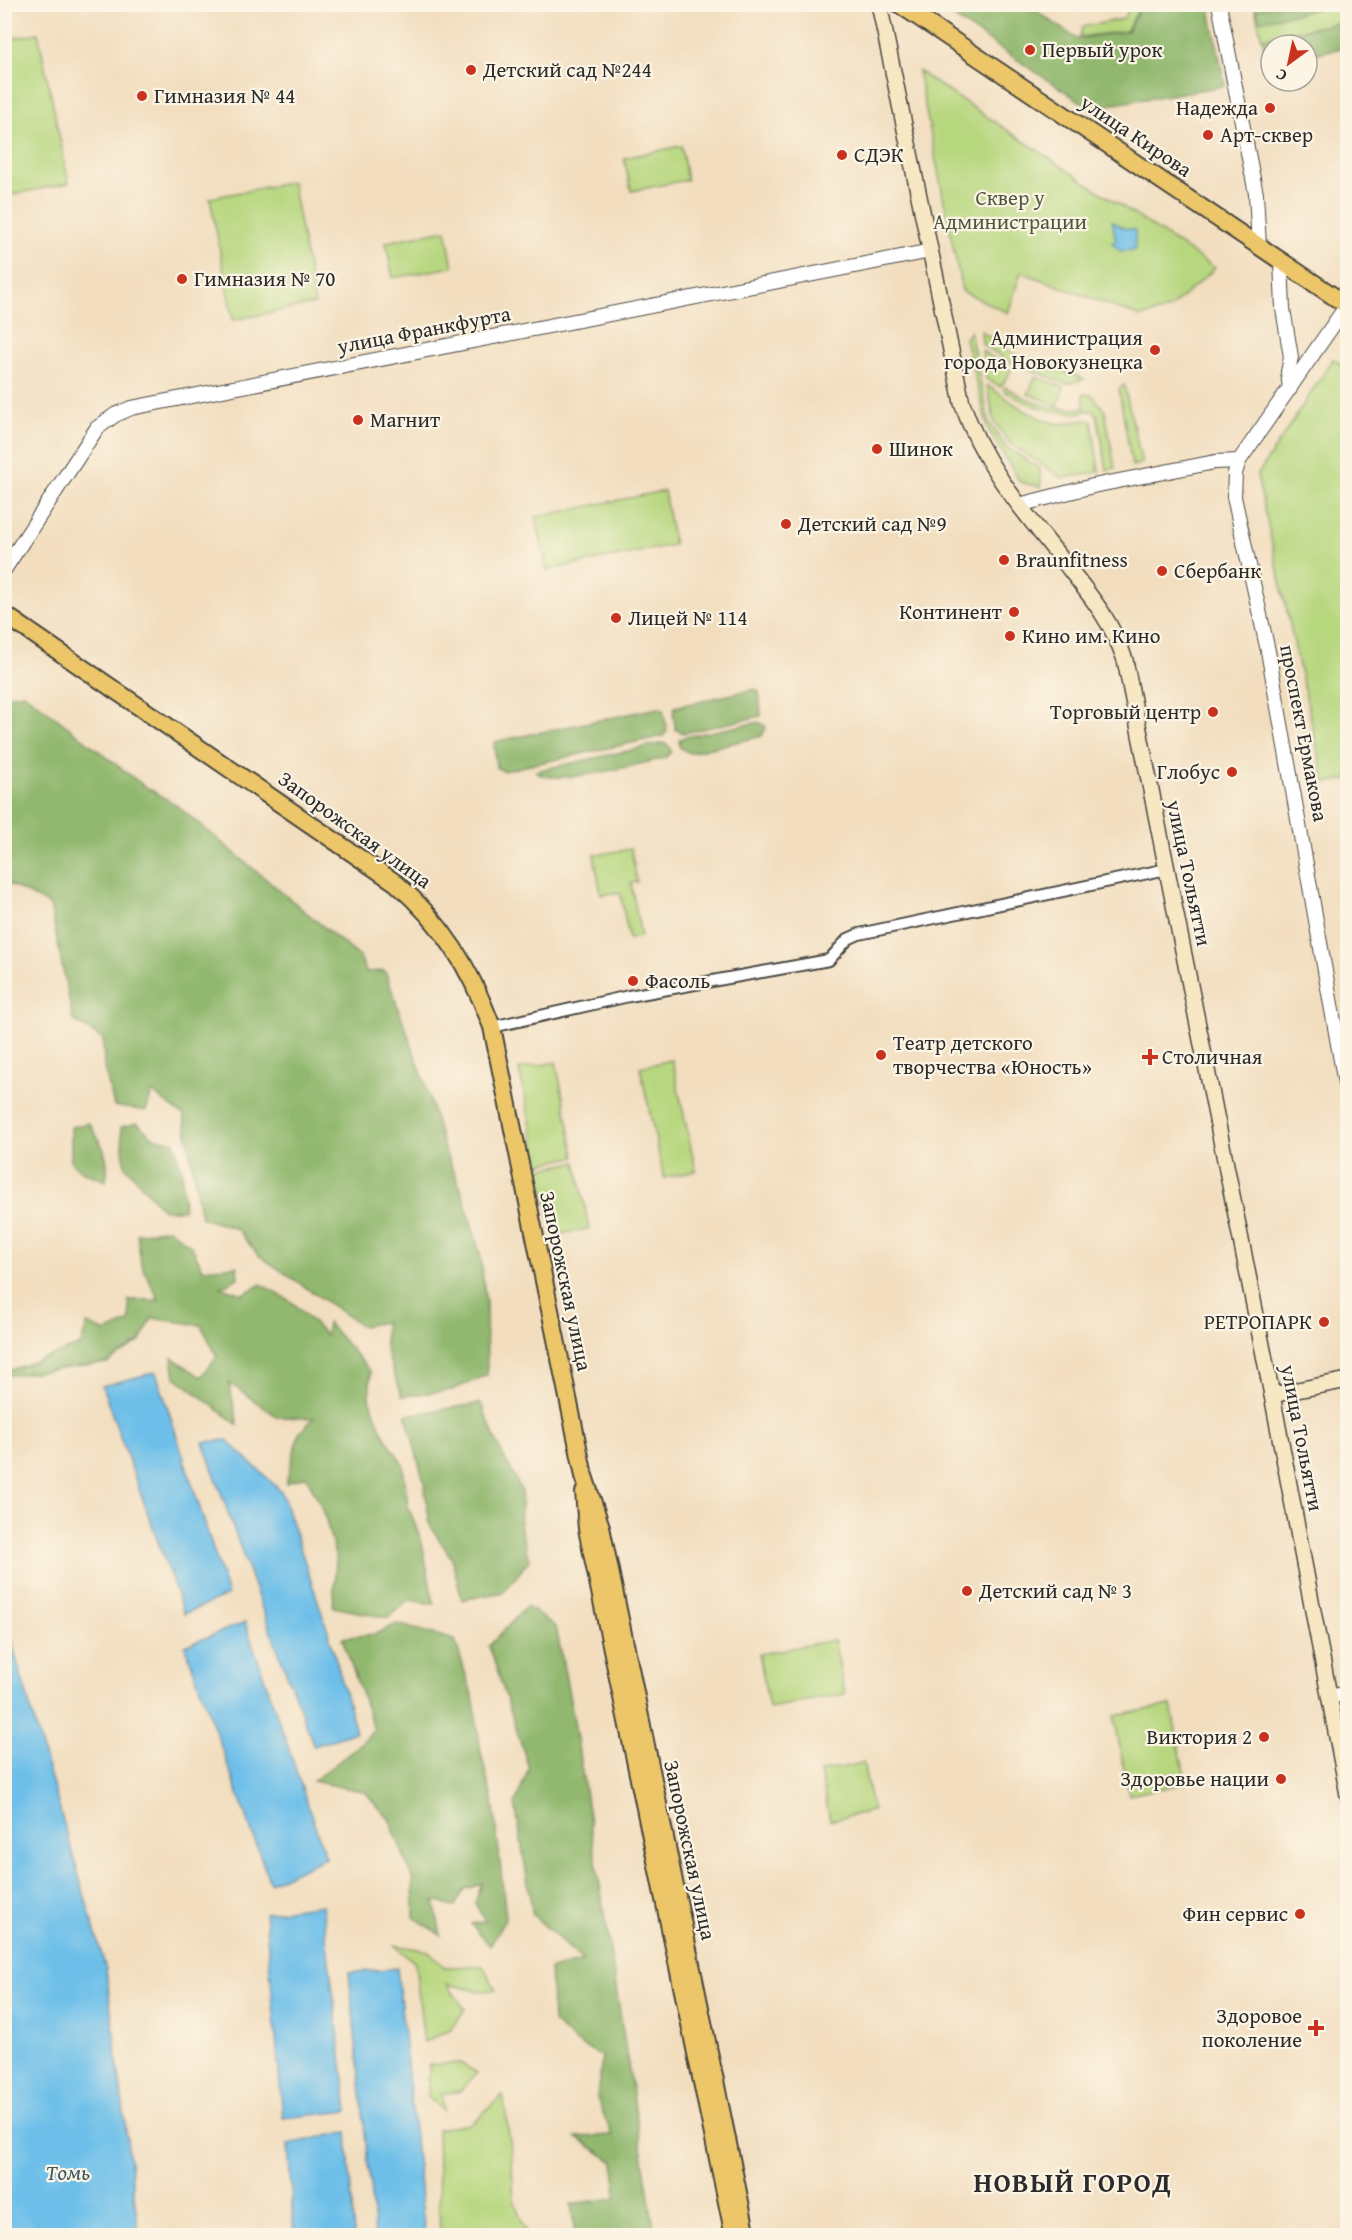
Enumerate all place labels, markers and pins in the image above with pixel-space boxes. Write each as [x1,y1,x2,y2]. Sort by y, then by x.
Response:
place label: Первый урок [1042,34,1163,65]
marker: Первый урок [1023,43,1037,57]
place label: Детский сад №244 [482,54,652,85]
marker: Детский сад №244 [464,63,478,77]
place label: Гимназия № 44 [154,80,295,111]
marker: Гимназия № 44 [135,89,149,103]
place label: Надежда [1176,92,1258,123]
marker: Надежда [1263,101,1277,115]
place label: Арт-сквер [1220,119,1313,150]
marker: Арт-сквер [1201,128,1215,142]
place label: СДЭК [854,139,904,170]
marker: СДЭК [835,148,849,162]
place label: Гимназия № 70 [194,263,335,294]
marker: Гимназия № 70 [175,272,189,286]
place label: Администрация города Новокузнецка [944,322,1143,377]
marker: Администрация города Новокузнецка [1148,343,1162,357]
place label: Магнит [370,404,440,435]
marker: Магнит [351,413,365,427]
place label: Шинок [889,433,953,464]
marker: Шинок [870,442,884,456]
place label: Детский сад №9 [797,508,947,539]
marker: Детский сад №9 [779,517,793,531]
place label: Braunfitness [1016,544,1128,575]
marker: Braunfitness [997,553,1011,567]
place label: Сбербанк [1174,555,1261,586]
marker: Сбербанк [1155,564,1169,578]
place label: Континент [899,596,1002,627]
place label: Лицей № 114 [628,602,748,633]
marker: Континент [1007,605,1021,619]
marker: Лицей № 114 [609,611,623,625]
place label: Кино им. Кино [1022,620,1160,651]
marker: Кино им. Кино [1003,629,1017,643]
place label: Торговый центр [1050,696,1201,727]
marker: Торговый центр [1206,705,1220,719]
place label: Глобус [1157,756,1220,787]
marker: Глобус [1225,765,1239,779]
place label: Фасоль [645,965,710,996]
marker: Фасоль [626,974,640,988]
place label: Театр детского творчества «Юность» [893,1027,1092,1082]
place label: Столичная [1162,1041,1263,1072]
marker: Театр детского творчества «Юность» [874,1048,888,1062]
marker: Столичная [1143,1050,1157,1064]
place label: РЕТРОПАРК [1204,1306,1312,1337]
marker: РЕТРОПАРК [1317,1315,1331,1329]
place label: Детский сад № 3 [978,1575,1132,1606]
marker: Детский сад № 3 [960,1584,974,1598]
place label: Виктория 2 [1147,1721,1252,1752]
marker: Виктория 2 [1257,1730,1271,1744]
place label: Здоровье нации [1120,1763,1269,1794]
marker: Здоровье нации [1274,1772,1288,1786]
place label: Фин сервис [1183,1898,1288,1929]
marker: Фин сервис [1293,1907,1307,1921]
place label: Здоровое поколение [1202,2000,1302,2055]
marker: Здоровое поколение [1307,2019,1325,2037]

